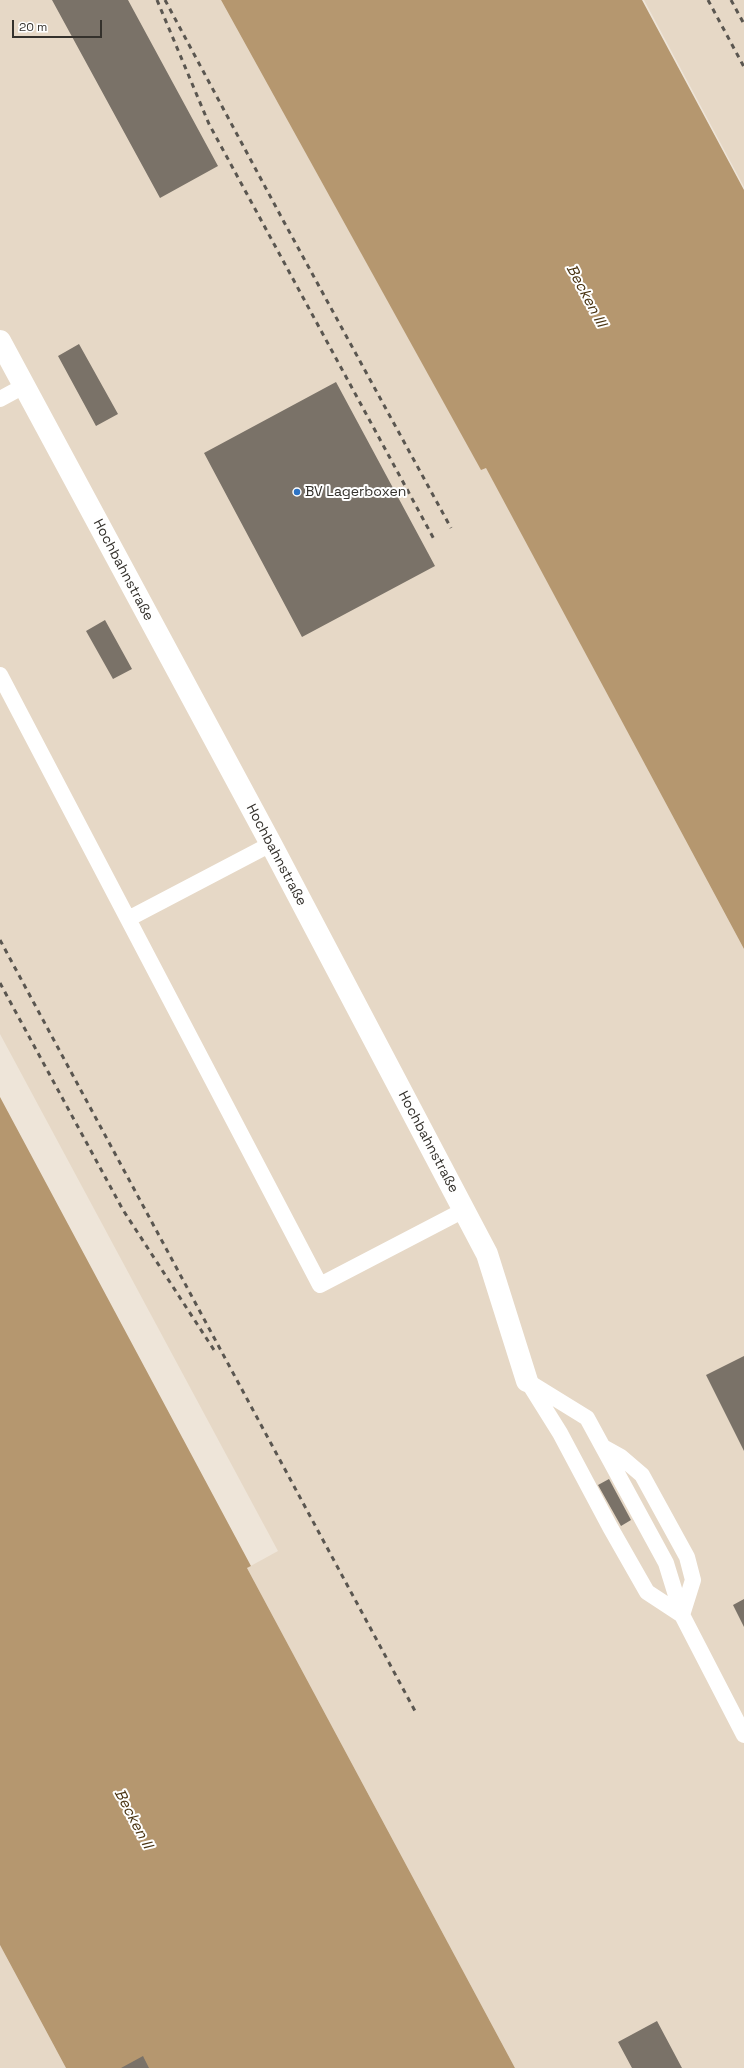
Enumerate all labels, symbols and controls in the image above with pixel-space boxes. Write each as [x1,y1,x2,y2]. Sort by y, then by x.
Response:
scale bar [14,12,104,38]
text: 20 m [19,19,47,35]
water label: Becken III [562,262,610,330]
place label: BV Lagerboxen [305,484,406,500]
marker: BV Lagerboxen [292,487,302,497]
street label: Hochbahnstraße [89,516,157,624]
street label: Hochbahnstraße [242,801,310,909]
street label: Hochbahnstraße [394,1088,462,1196]
water label: Becken II [110,1786,156,1852]

